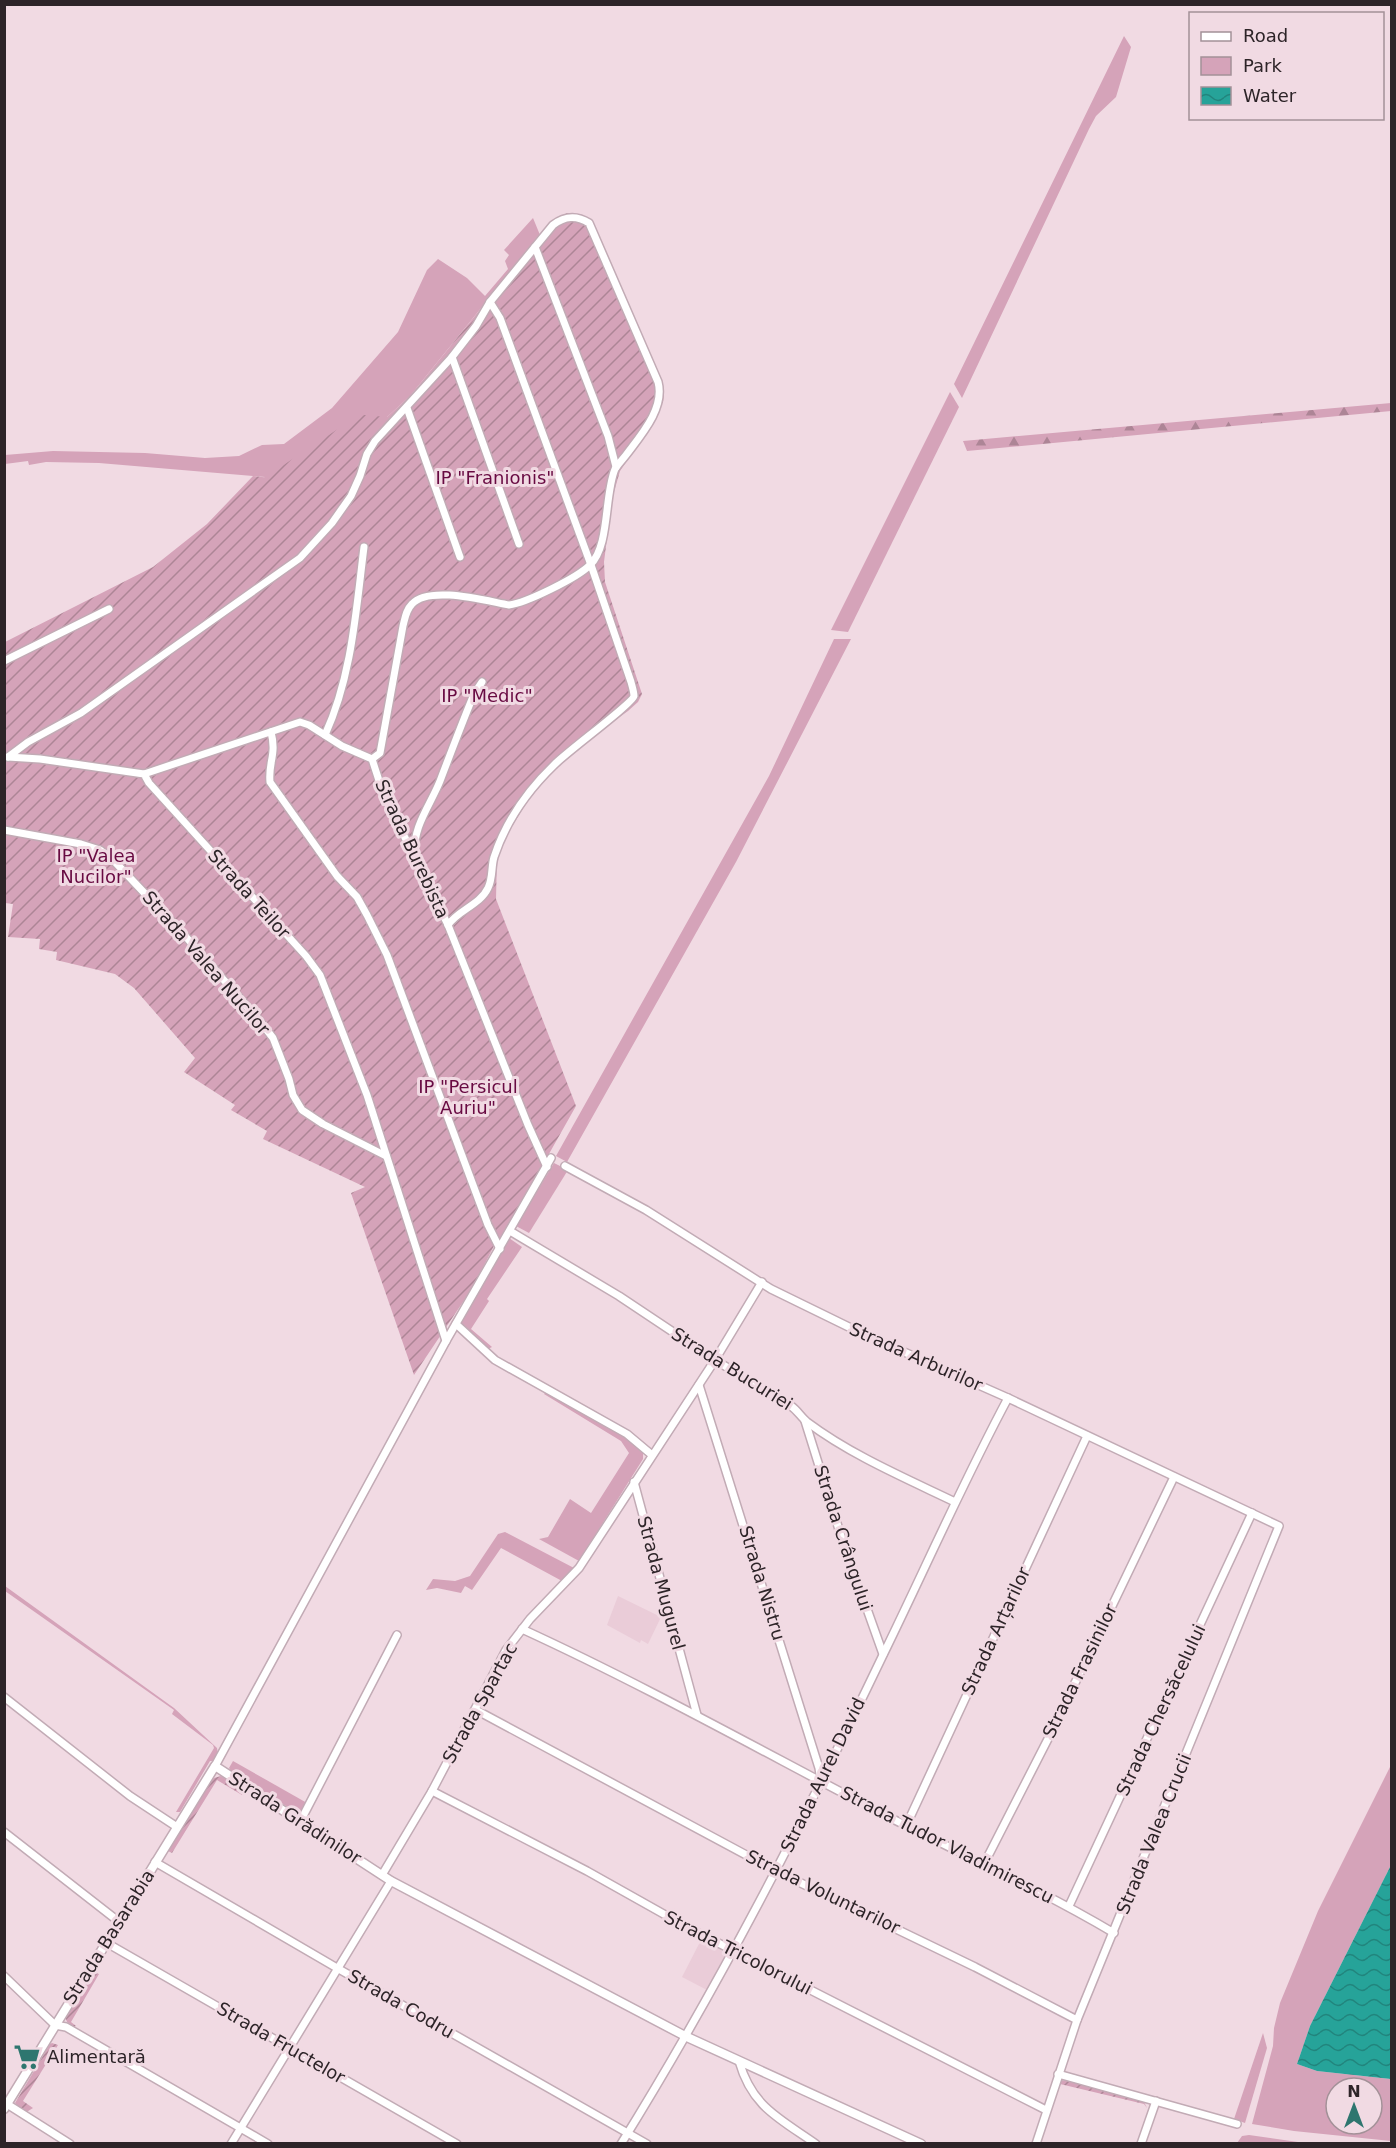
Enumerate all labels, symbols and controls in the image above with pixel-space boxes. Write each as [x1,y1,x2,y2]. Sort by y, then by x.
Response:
legend [1189,12,1384,120]
text: Road [1243,25,1288,46]
text: Park [1243,55,1282,76]
text: Water [1243,85,1297,106]
park label: IP "Franionis" [435,467,555,488]
park label: IP "Medic" [441,685,533,706]
street label: Strada Burebista [371,776,454,922]
park label: IP "Valea Nucilor" [56,845,136,887]
street label: Strada Teilor [204,845,295,943]
street label: Strada Valea Nucilor [138,887,275,1039]
park label: IP "Persicul Auriu" [418,1076,518,1118]
street label: Strada Arburilor [846,1318,987,1396]
street label: Strada Bucuriei [668,1323,797,1414]
street label: Strada Crângului [810,1462,877,1613]
street label: Strada Mugurel [633,1514,689,1652]
street label: Strada Nistru [735,1523,790,1643]
street label: Strada Arțarilor [957,1563,1035,1698]
street label: Strada Frasinilor [1038,1600,1121,1741]
street label: Strada Chersăcelului [1112,1621,1210,1799]
street label: Strada Spartac [438,1639,521,1767]
street label: Strada Aurel David [776,1694,869,1856]
street label: Strada Valea Crucii [1112,1751,1195,1917]
street label: Strada Grădinilor [225,1767,366,1869]
street label: Strada Tudor Vladimirescu [837,1782,1057,1908]
street label: Strada Voluntarilor [743,1845,904,1938]
street label: Strada Basarabia [59,1866,158,2008]
street label: Strada Tricolorului [661,1906,816,1999]
street label: Strada Codru [345,1965,458,2042]
street label: Strada Fructelor [213,1997,350,2088]
supermarket icon: Alimentară [12,2042,42,2072]
place label: Alimentară [47,2046,146,2067]
north arrow [1324,2076,1384,2136]
text: N [1347,2082,1361,2101]

